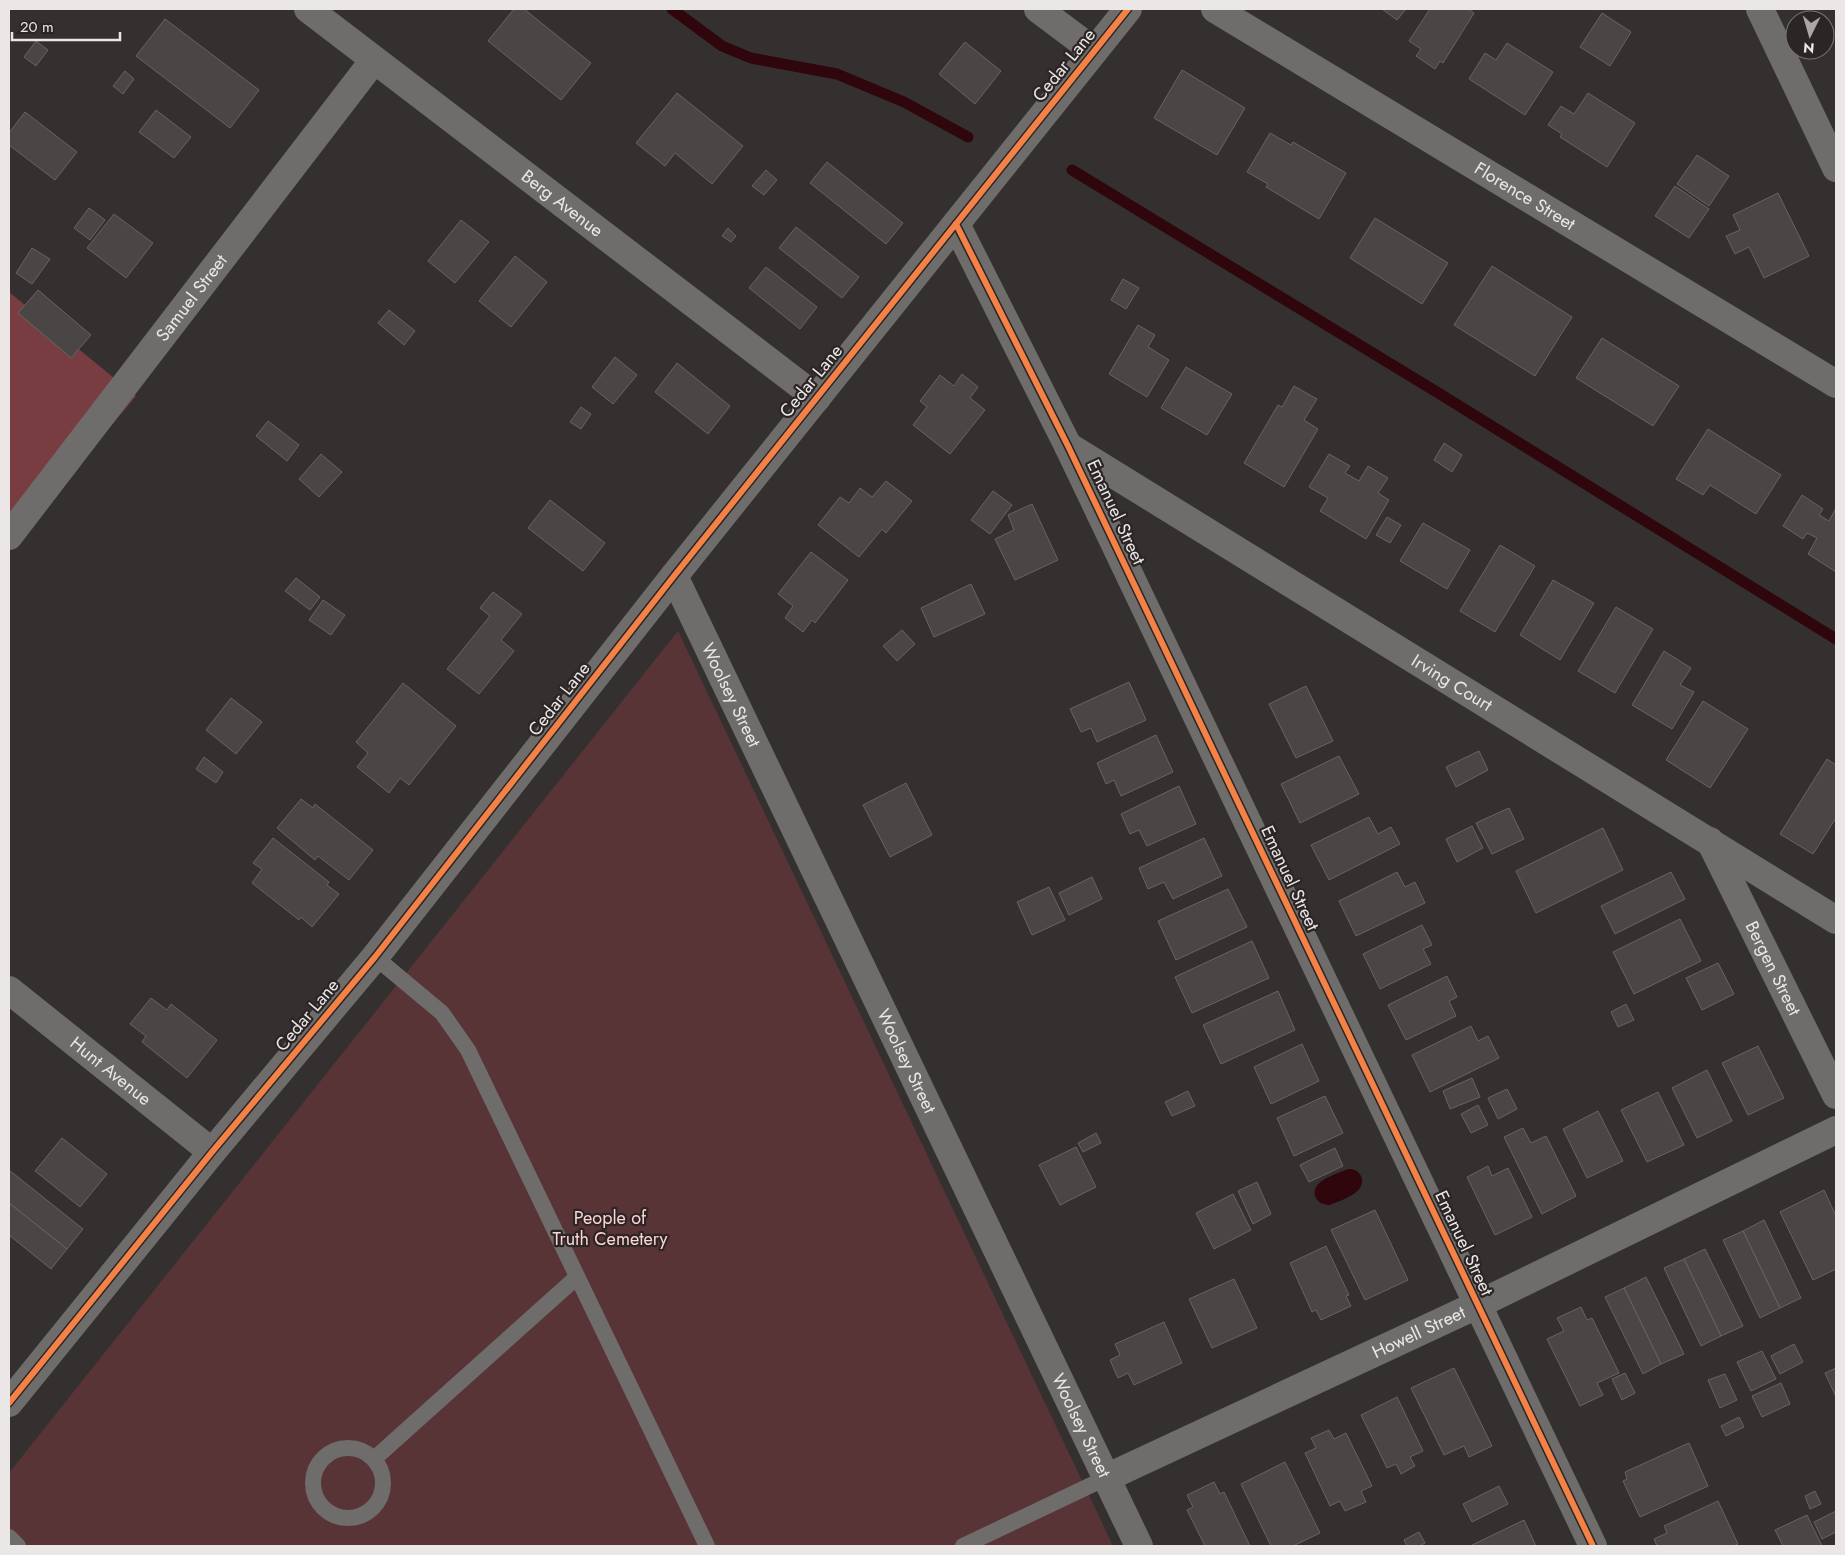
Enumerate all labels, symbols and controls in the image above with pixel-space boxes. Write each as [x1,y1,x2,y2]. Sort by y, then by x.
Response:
scale bar [12,10,120,42]
north arrow [1785,10,1835,60]
text: 20 m [20,16,54,38]
street label: Cedar Lane [1026,23,1102,107]
text: N [1802,38,1815,58]
street label: Florence Street [1469,156,1581,237]
street label: Berg Avenue [516,164,609,243]
street label: Samuel Street [150,248,234,347]
street label: Cedar Lane [773,339,849,423]
street label: Emanuel Street [1080,455,1152,569]
street label: Woolsey Street [695,639,767,752]
street label: Irving Court [1406,648,1498,718]
street label: Cedar Lane [522,656,596,742]
street label: Emanuel Street [1254,821,1326,935]
street label: Bergen Street [1739,916,1808,1021]
street label: Cedar Lane [269,973,345,1057]
street label: Woolsey Street [870,1005,943,1118]
street label: Hunt Avenue [64,1030,157,1112]
street label: Emanuel Street [1428,1186,1500,1300]
park label: People of Truth Cemetery [553,1205,668,1252]
street label: Howell Street [1368,1299,1470,1365]
street label: Woolsey Street [1045,1369,1118,1483]

